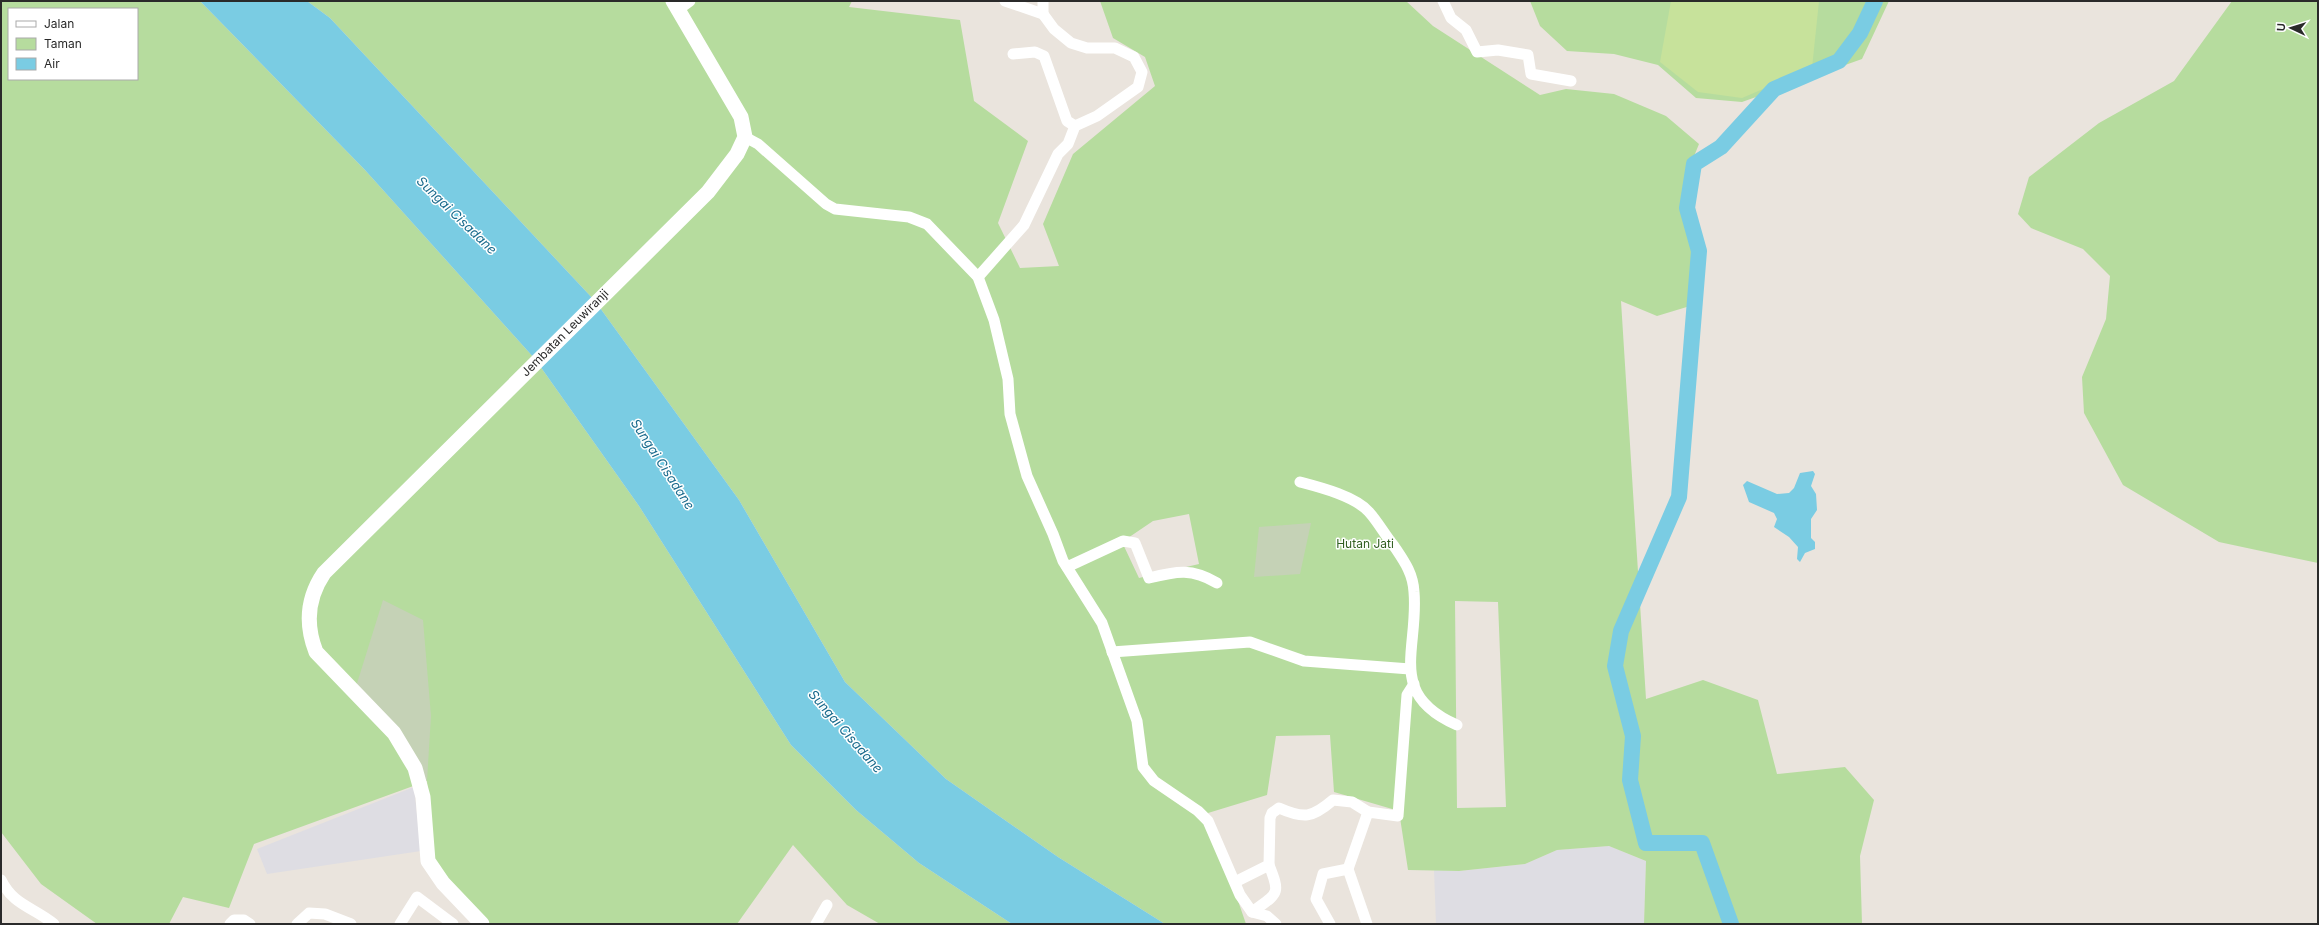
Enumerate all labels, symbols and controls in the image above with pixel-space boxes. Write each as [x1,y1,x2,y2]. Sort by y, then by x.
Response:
legend [8,8,138,80]
north arrow [2271,8,2311,48]
text: Jalan [44,16,74,31]
text: U [2274,23,2288,32]
text: Taman [44,36,82,51]
text: Air [44,56,60,71]
water label: Sungai Cisadane [414,173,500,257]
street label: Jembatan Leuwiranji [518,286,612,379]
water label: Sungai Cisadane [628,416,698,512]
park label: Hutan Jati [1336,536,1394,551]
water label: Sungai Cisadane [805,686,887,776]

